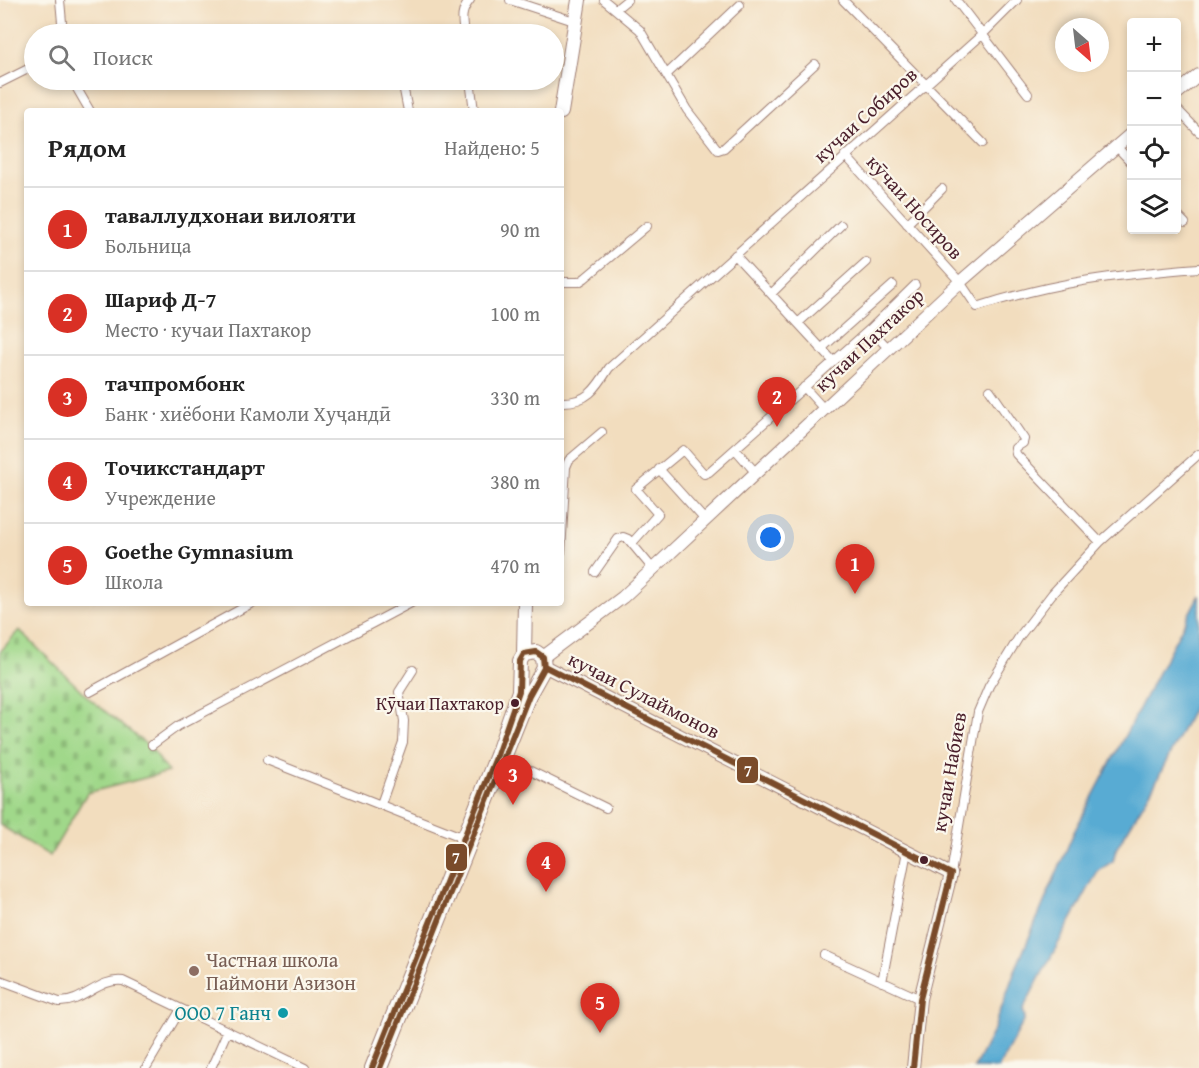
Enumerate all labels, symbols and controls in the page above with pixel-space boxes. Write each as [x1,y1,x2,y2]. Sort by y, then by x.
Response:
north arrow [1055,18,1109,72]
map controls [1127,18,1181,234]
button: + [1127,18,1181,72]
search box [24,24,564,90]
icon: search [45,41,78,74]
text: Поиск [93,41,153,73]
street label: кучаи Собиров [806,60,923,169]
button: − [1127,72,1181,126]
button: locate [1127,126,1181,180]
text: Рядом [48,128,126,167]
text: Найдено: 5 [444,133,540,162]
street label: кӯчаи Носиров [860,148,970,265]
button: layers [1127,180,1181,234]
text: таваллудхонаи вилояти [105,199,356,231]
text: 1 [62,215,73,244]
text: 90 m [500,215,540,244]
text: Больница [105,231,191,260]
street label: кучаи Пахтакор [807,281,930,398]
text: Шариф Д-7 [105,283,217,315]
text: 2 [62,299,73,328]
text: 100 m [490,299,540,328]
text: Место · кучаи Пахтакор [105,315,311,344]
text: тачпромбонк [105,367,245,399]
pin: 2 [758,378,796,427]
text: 3 [62,383,73,412]
text: 330 m [490,383,540,412]
text: Банк · хиёбони Камоли Хуҷандӣ [105,399,391,428]
text: Точикстандарт [105,451,265,483]
text: 4 [62,467,73,496]
text: 380 m [490,467,540,496]
text: Учреждение [105,483,216,512]
your location [756,523,785,552]
text: Goethe Gymnasium [105,535,293,567]
pin: 1 [836,544,874,594]
text: 5 [62,551,73,580]
text: 470 m [490,551,540,580]
text: Школа [105,567,163,596]
street label: кучаи Сулаймонов [563,644,725,745]
place label: Кӯчаи Пахтакор [376,690,504,717]
marker: Кӯчаи Пахтакор [509,697,521,709]
street label: кучаи Набиев [924,710,973,834]
pin: 3 [494,756,532,805]
line badge: 7 [736,756,759,784]
text: 7 [744,758,752,782]
pin: 4 [526,842,566,892]
line badge: 7 [445,843,468,872]
text: 7 [452,845,460,869]
unlabelled marker [918,854,930,866]
place label: Частная школа Паймони Азизон [206,945,356,997]
marker: Частная школа Паймони Азизон [187,964,201,978]
pin: 5 [580,984,620,1033]
place label: ООО 7 Ганч [175,998,271,1027]
marker: ООО 7 Ганч [276,1006,290,1020]

